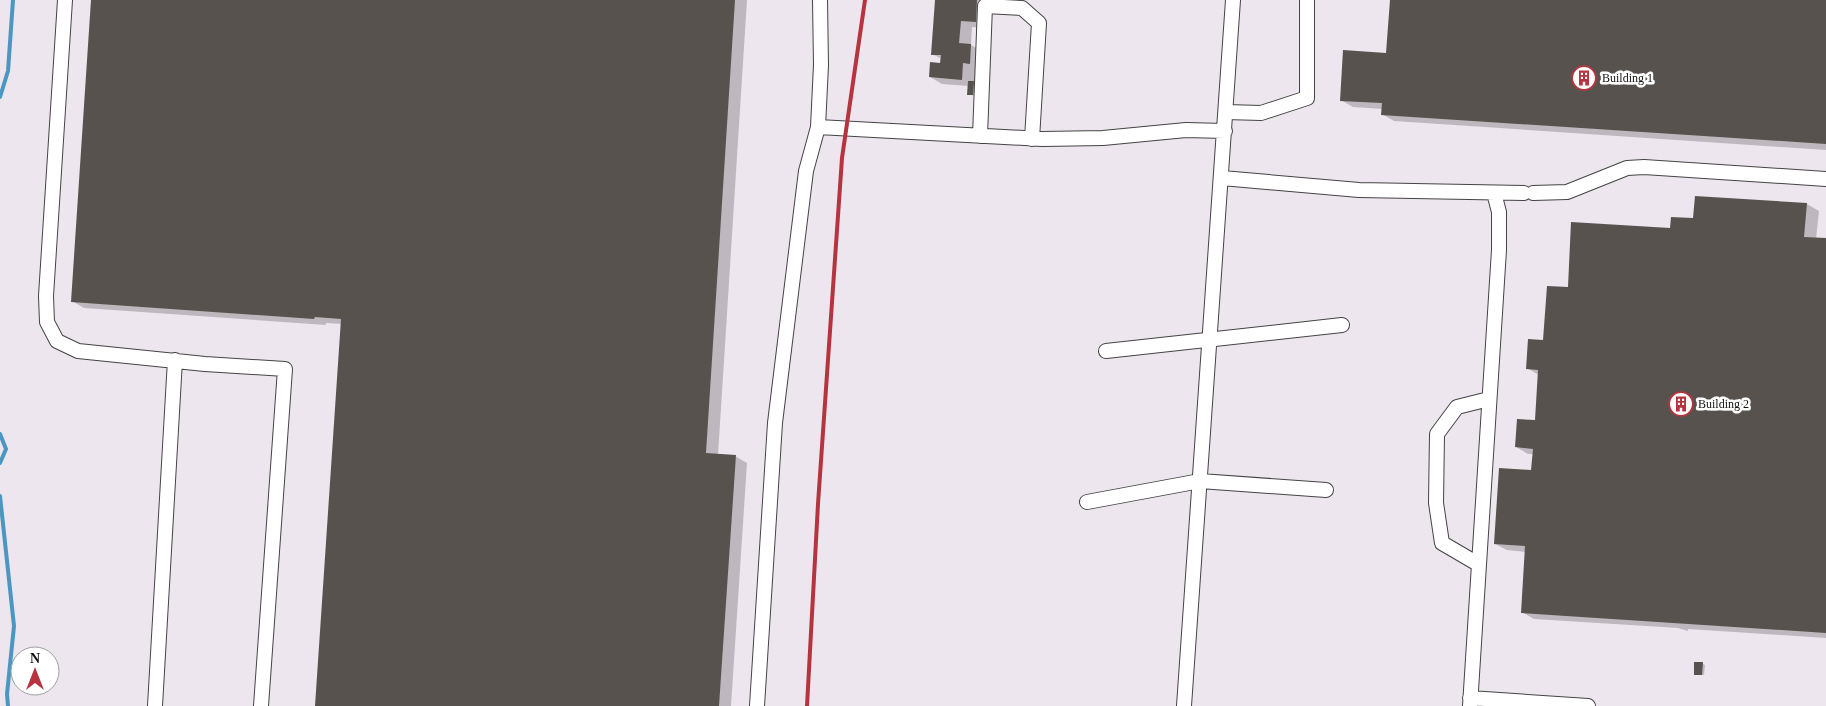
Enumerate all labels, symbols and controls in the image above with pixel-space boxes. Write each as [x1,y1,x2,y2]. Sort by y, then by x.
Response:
building icon: Building 1 [1571,65,1597,91]
place label: Building 1 [1602,71,1653,85]
building icon: Building 2 [1668,391,1694,417]
place label: Building 2 [1698,397,1749,411]
north arrow [10,646,60,696]
text: N [30,651,40,666]

